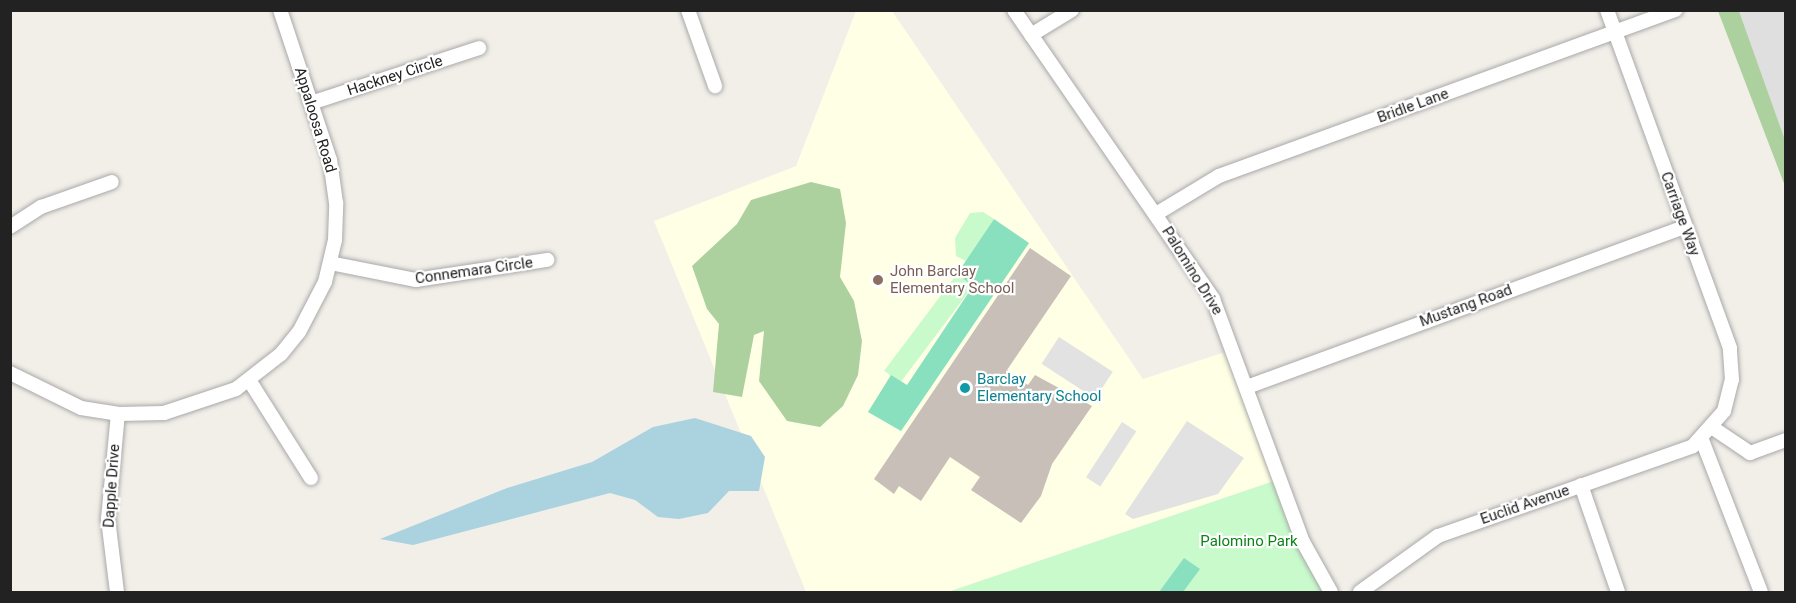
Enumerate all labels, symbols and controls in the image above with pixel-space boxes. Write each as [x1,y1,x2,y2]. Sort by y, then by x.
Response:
street label: Hackney Circle [345,52,445,100]
street label: Appaloosa Road [290,65,340,175]
street label: Bridle Lane [1375,85,1451,127]
street label: Carriage Way [1656,169,1704,259]
street label: Palomino Drive [1158,223,1226,319]
street label: Connemara Circle [414,254,534,288]
place label: John Barclay Elementary School [890,262,1014,297]
marker: John Barclay Elementary School [871,273,885,287]
street label: Mustang Road [1417,281,1515,331]
place label: Barclay Elementary School [977,370,1101,405]
marker: Barclay Elementary School [958,381,972,395]
street label: Dapple Drive [100,444,124,528]
street label: Euclid Avenue [1478,481,1572,529]
park label: Palomino Park [1200,533,1298,551]

